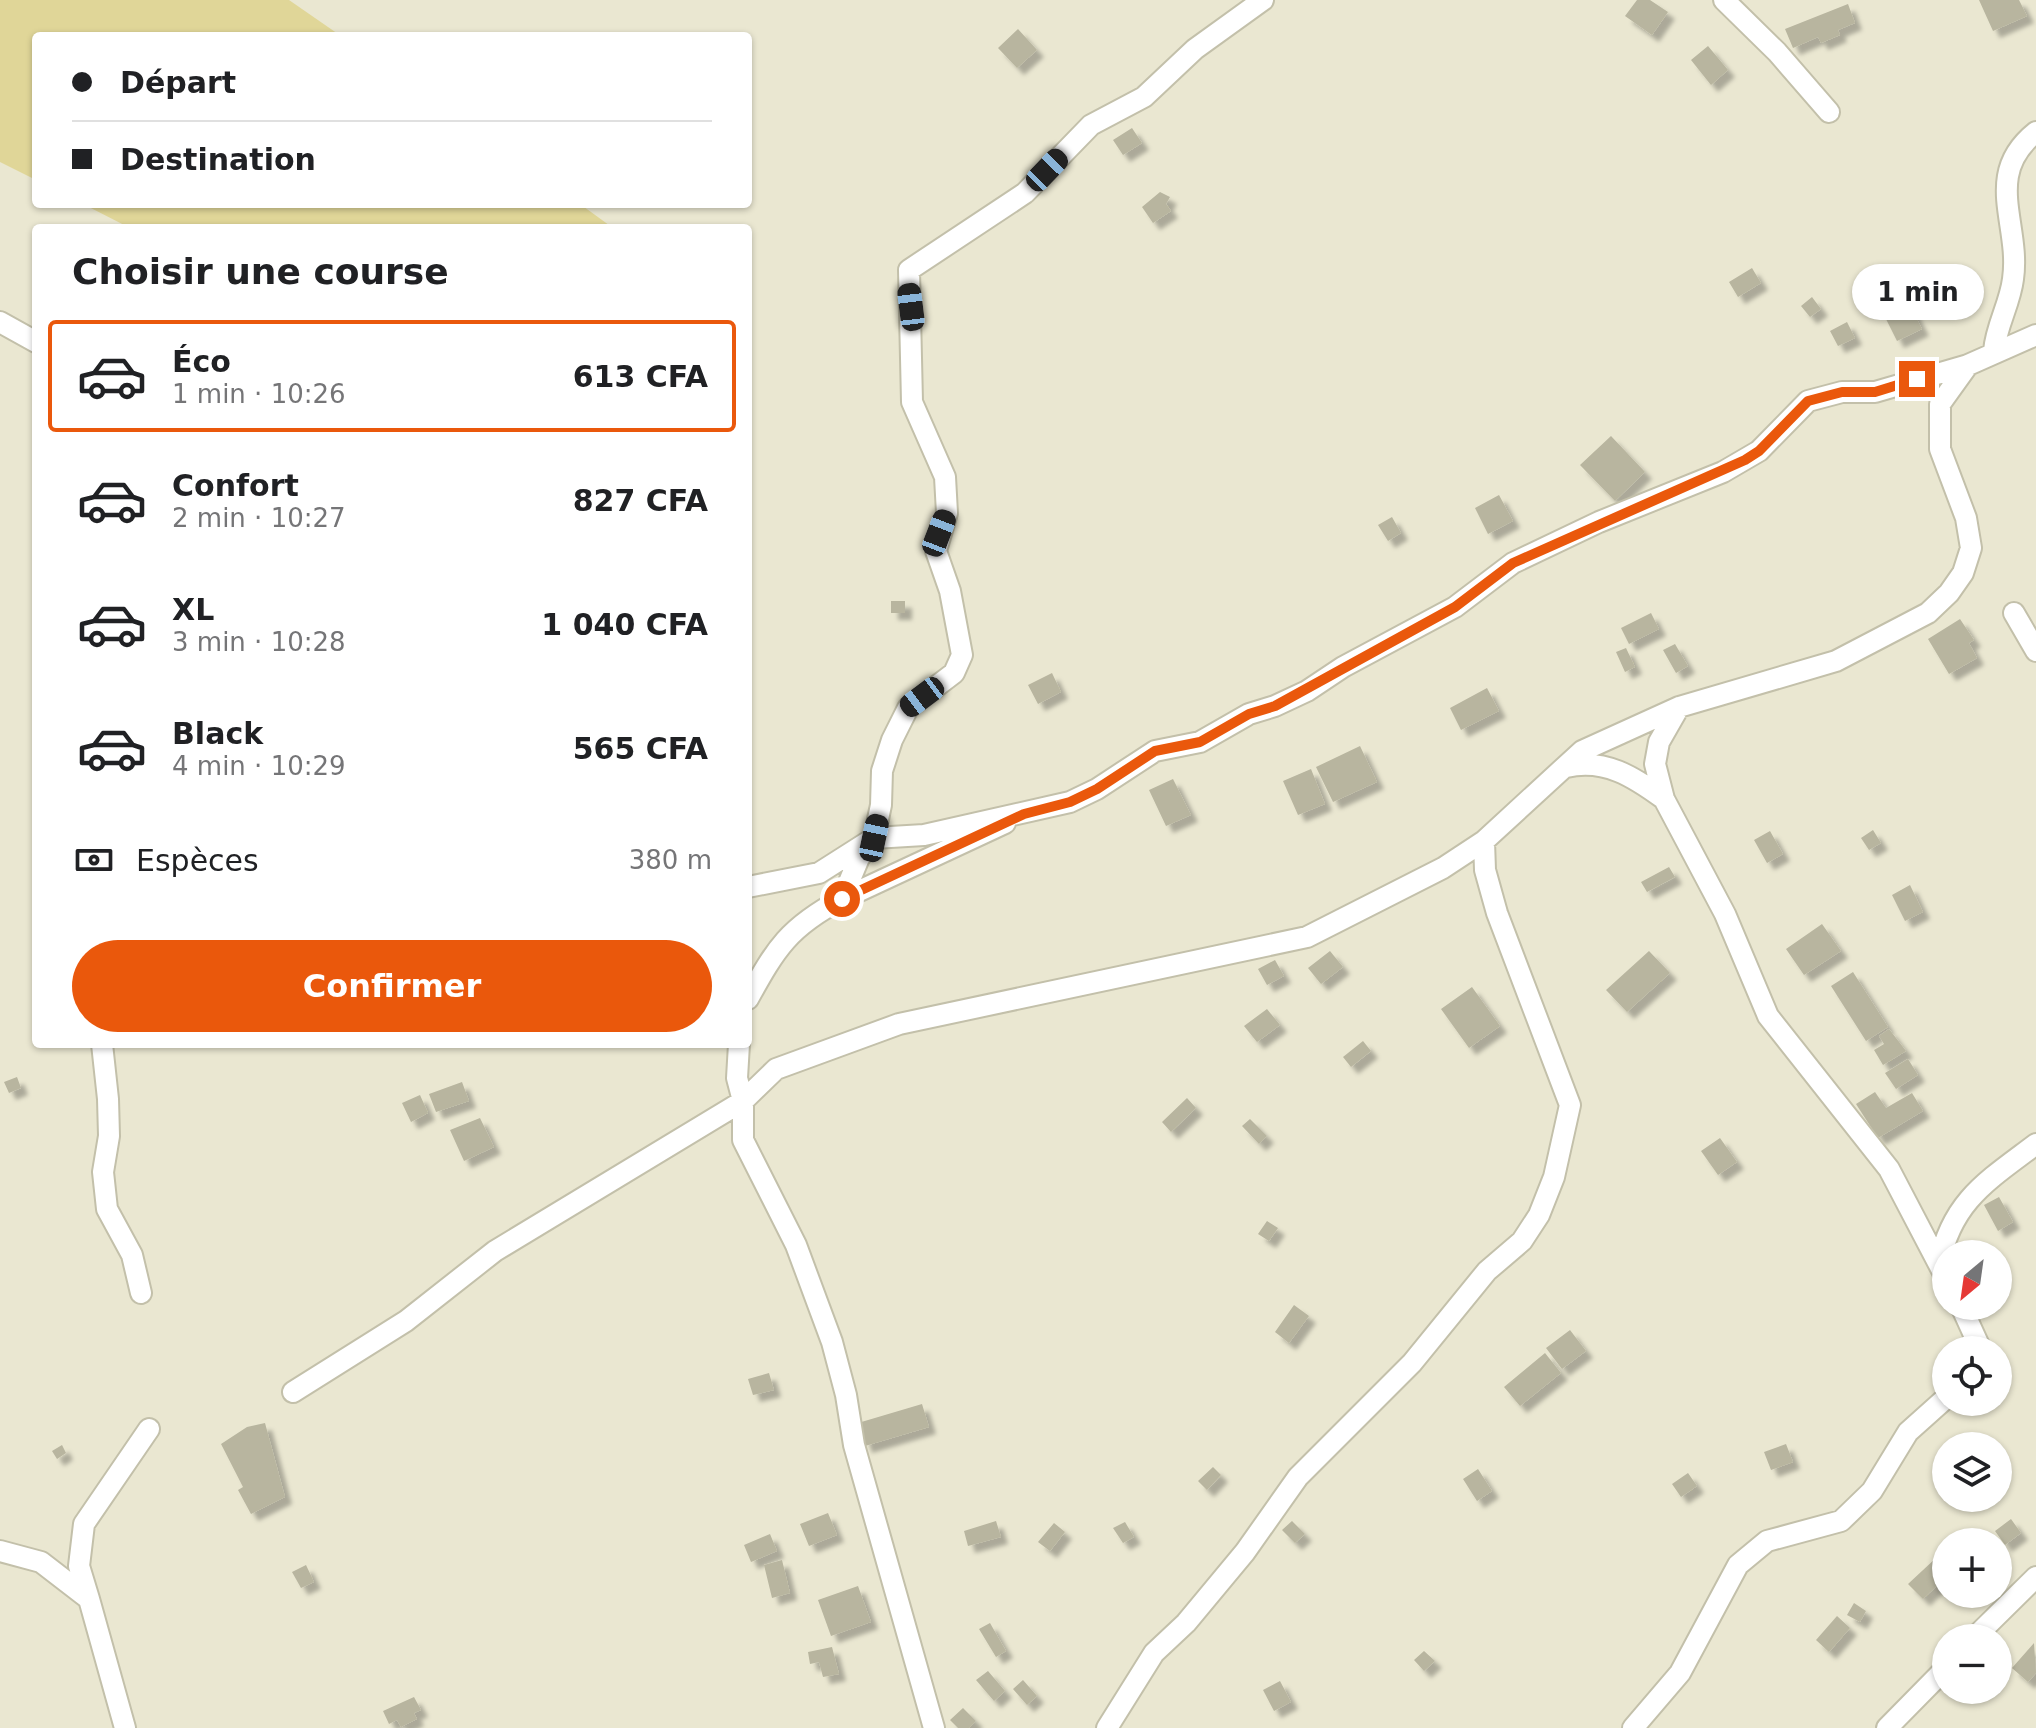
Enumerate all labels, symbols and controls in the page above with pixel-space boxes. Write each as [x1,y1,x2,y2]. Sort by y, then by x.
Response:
text: Départ [120,65,236,100]
text: Destination [120,142,316,177]
car [1022,144,1072,196]
text: Choisir une course [72,251,449,292]
callout: 1 min [1851,263,1983,319]
text: 1 min [1877,277,1959,307]
car [896,282,926,332]
icon: car [76,340,148,412]
text: Éco [172,344,231,379]
text: 613 CFA [573,359,708,394]
route end [1899,361,1935,397]
text: 1 min · 10:26 [172,379,346,409]
icon: car [76,464,148,536]
text: Confort [172,468,299,503]
text: 827 CFA [573,483,708,518]
text: 2 min · 10:27 [172,503,346,533]
car [919,506,959,560]
icon: car [76,588,148,660]
text: XL [172,592,214,627]
text: 1 040 CFA [541,607,708,642]
text: 3 min · 10:28 [172,627,346,657]
car [896,673,948,721]
icon: car [76,712,148,784]
text: Black [172,716,263,751]
text: 565 CFA [573,731,708,766]
text: 4 min · 10:29 [172,751,346,781]
car [857,812,891,864]
icon: cash [72,838,116,882]
text: Espèces [136,843,259,878]
text: 380 m [629,845,712,875]
route start [824,881,860,917]
button: Confirmer [72,940,712,1032]
north arrow [1932,1240,2012,1320]
map controls [1932,1240,2012,1704]
button: locate [1932,1336,2012,1416]
button: layers [1932,1432,2012,1512]
button: + [1932,1528,2012,1608]
button: − [1932,1624,2012,1704]

